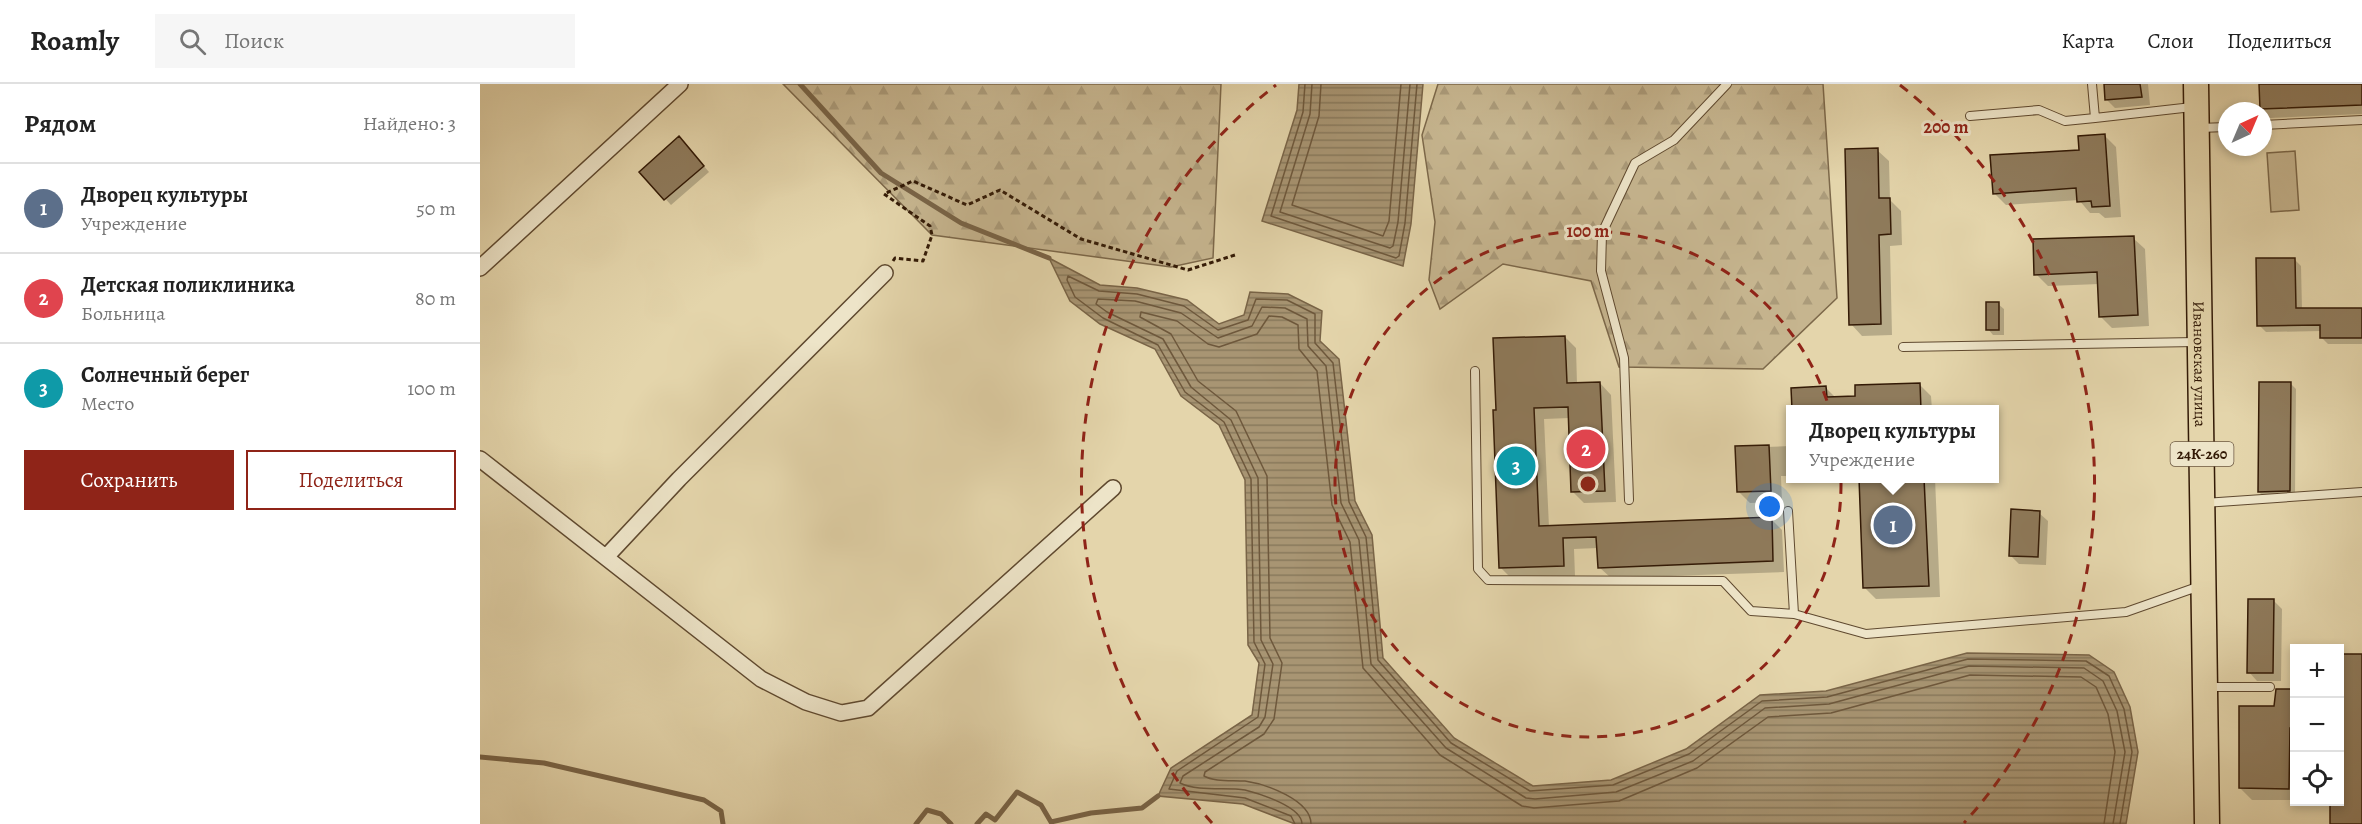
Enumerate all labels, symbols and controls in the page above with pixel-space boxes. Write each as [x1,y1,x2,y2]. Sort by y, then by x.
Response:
search box [155,14,575,68]
text: Roamly [30,22,119,60]
icon: search [176,25,209,58]
text: Поиск [224,26,284,56]
text: Карта [2061,27,2114,55]
text: Слои [2147,27,2194,55]
text: Поделиться [2227,27,2332,55]
north arrow [2218,102,2272,156]
text: Рядом [24,106,96,141]
text: Найдено: 3 [363,110,456,137]
text: 200 m [1923,115,1969,139]
text: Дворец культуры [81,180,248,210]
text: 1 [40,195,47,222]
text: 50 m [416,195,456,222]
text: Учреждение [81,210,187,237]
text: 100 m [1567,219,1609,243]
text: Детская поликлиника [81,270,295,300]
text: 2 [39,285,48,312]
text: 80 m [415,285,456,312]
text: Больница [81,300,165,327]
street label: Ивановская улица [2187,301,2211,428]
text: Солнечный берег [81,360,249,390]
text: 3 [39,375,48,402]
text: 100 m [407,375,456,402]
text: Место [81,390,134,417]
popup [1786,405,1999,483]
text: Дворец культуры [1809,416,1976,446]
pin: 2 [1566,426,1606,472]
road number: 24К-260 [2170,442,2234,466]
pin: 3 [1496,444,1536,488]
text: Учреждение [1809,446,1915,473]
button: Сохранить [24,450,234,510]
button: Поделиться [246,450,456,510]
centre of rings [1578,474,1598,494]
your location [1755,492,1784,521]
pin: 1 [1874,502,1912,548]
map controls [2290,644,2344,806]
button: + [2290,644,2344,698]
button: − [2290,698,2344,752]
button: locate [2290,752,2344,806]

